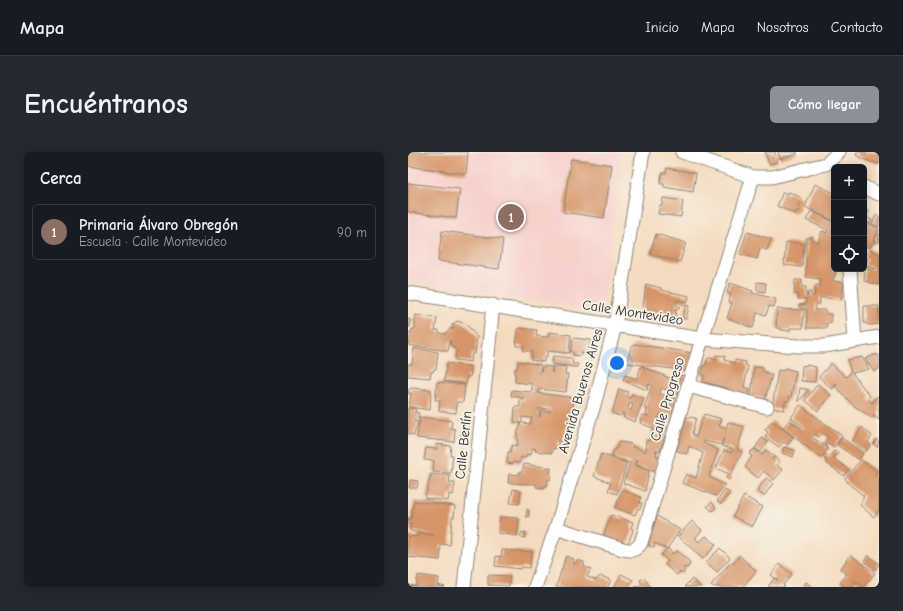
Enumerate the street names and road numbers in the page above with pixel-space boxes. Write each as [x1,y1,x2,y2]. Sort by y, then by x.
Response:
street label: Calle Montevideo [581,296,685,329]
street label: Avenida Buenos Aires [555,327,606,455]
street label: Calle Progreso [647,355,688,443]
street label: Calle Berlín [451,410,476,480]

